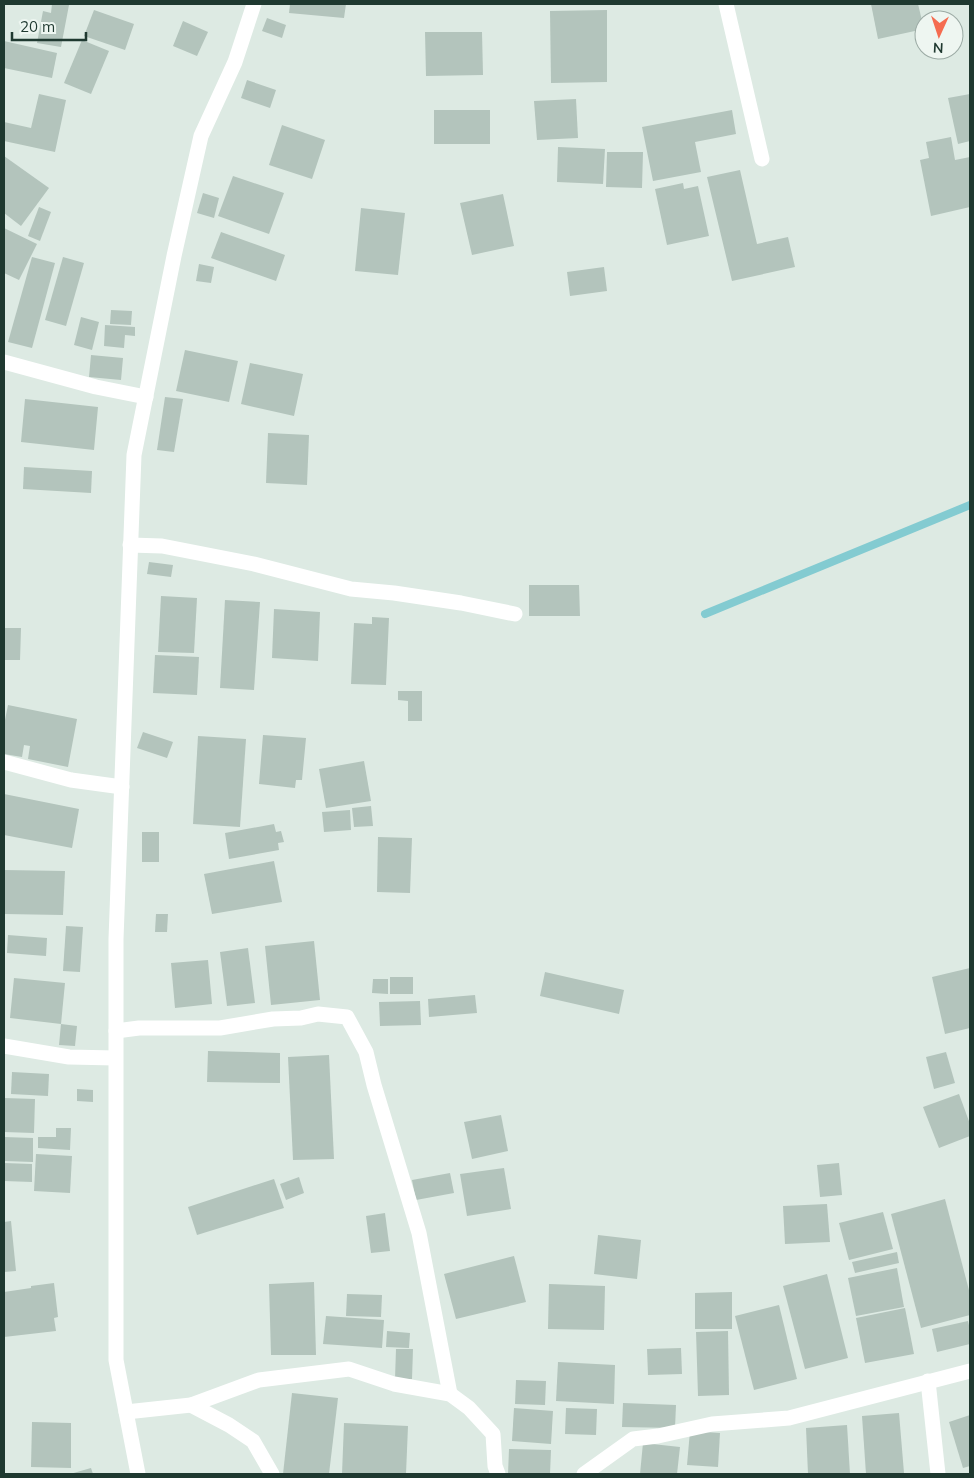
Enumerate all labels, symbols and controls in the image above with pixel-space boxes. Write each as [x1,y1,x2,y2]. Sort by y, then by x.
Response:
scale bar [12,10,86,42]
north arrow [914,10,964,60]
text: 20 m [20,17,55,36]
text: N [933,39,944,57]

